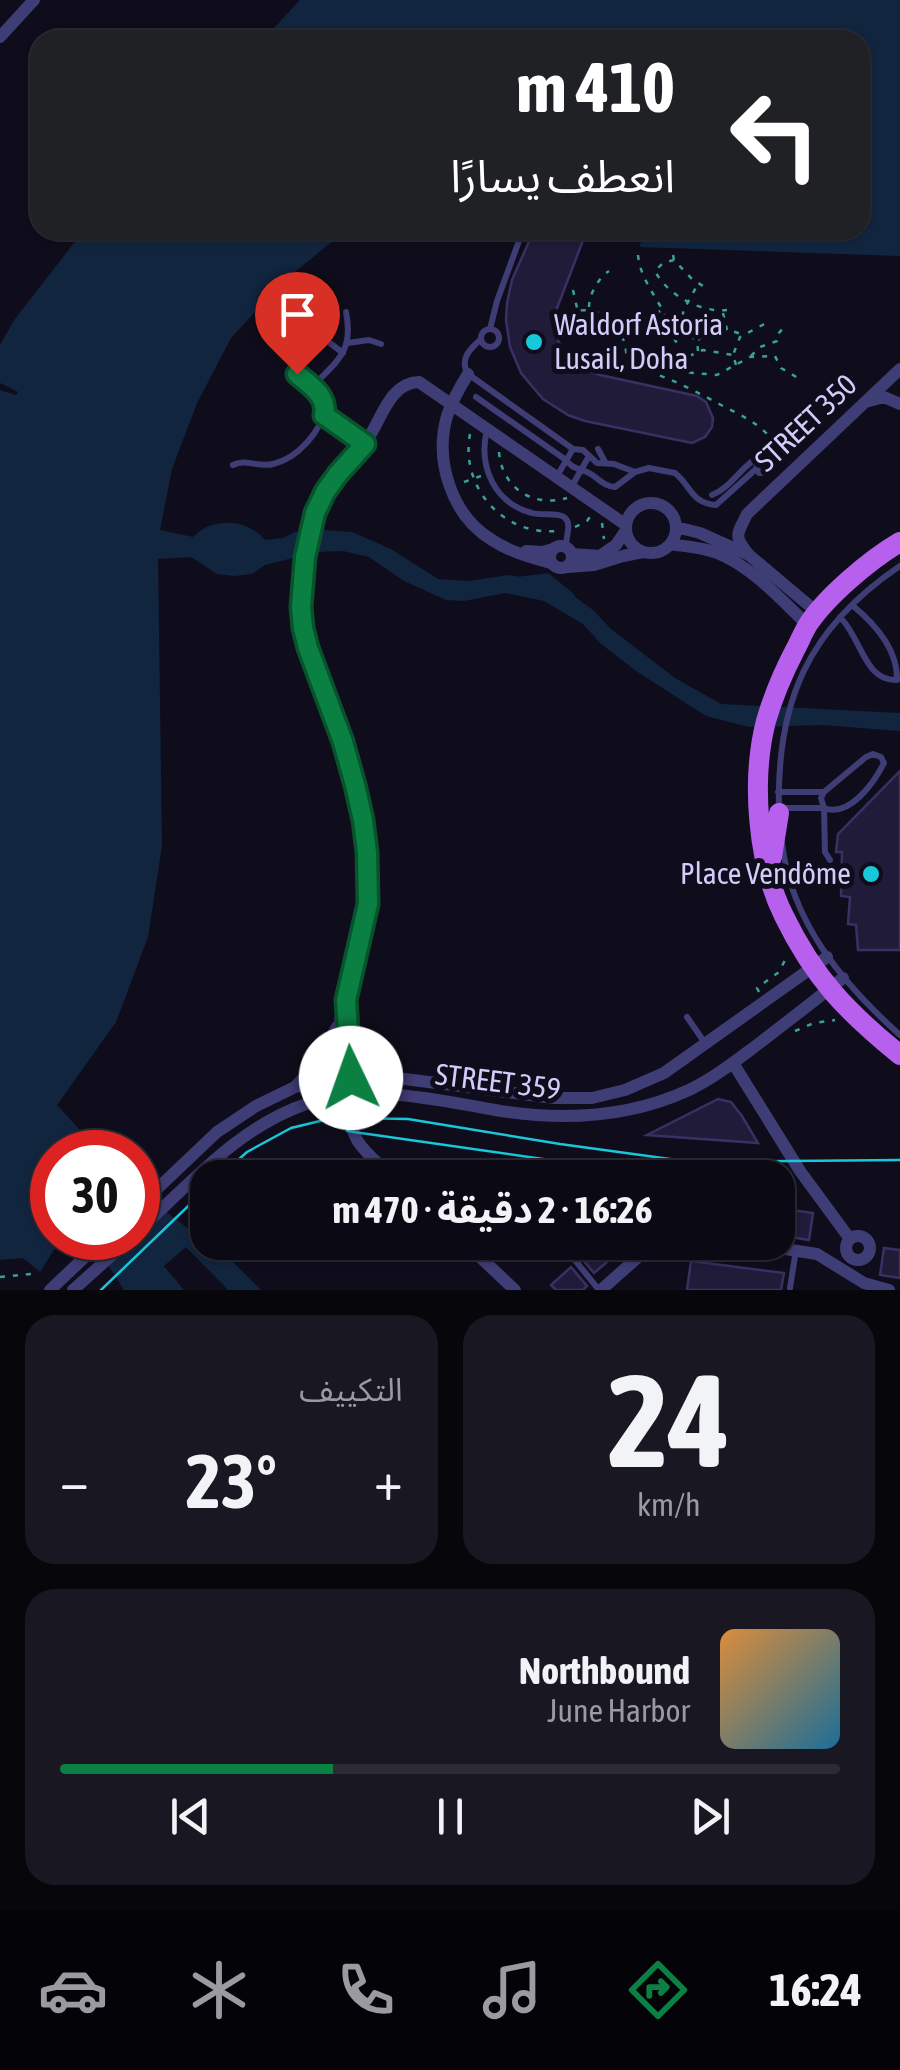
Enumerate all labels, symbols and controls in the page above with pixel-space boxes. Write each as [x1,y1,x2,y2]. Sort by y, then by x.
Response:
text: 410 m [516,47,675,127]
icon: left [710,70,840,200]
text: انعطف يسارًا [450,150,675,202]
pin [255,272,340,375]
icon: arrive [270,287,325,342]
place label: Waldorf Astoria Lusail, Doha [554,307,723,375]
marker: Waldorf Astoria Lusail, Doha [523,331,545,353]
street label: STREET 350 [748,367,863,478]
place label: Place Vendôme [680,856,851,890]
marker: Place Vendôme [860,863,882,885]
position arrow [299,1026,403,1130]
street label: STREET 359 [434,1056,563,1106]
speed limit sign: 30 [30,1130,160,1260]
text: 16:26 · 2 دقيقة · 470 m [332,1188,653,1231]
text: 24 [608,1346,730,1495]
text: التكييف [299,1371,403,1408]
text: 23° [186,1438,277,1524]
text: − [60,1449,89,1512]
text: + [374,1449,402,1512]
text: km/h [637,1486,700,1523]
text: Northbound [519,1649,690,1692]
text: June Harbor [547,1692,690,1729]
icon: previous [163,1789,218,1844]
icon: pause [423,1789,478,1844]
icon: next [683,1789,738,1844]
icon: car [38,1955,108,2025]
icon: climate [184,1955,254,2025]
icon: phone [331,1955,401,2025]
icon: music [477,1955,547,2025]
icon: directions [623,1955,693,2025]
text: 16:24 [769,1964,862,2016]

